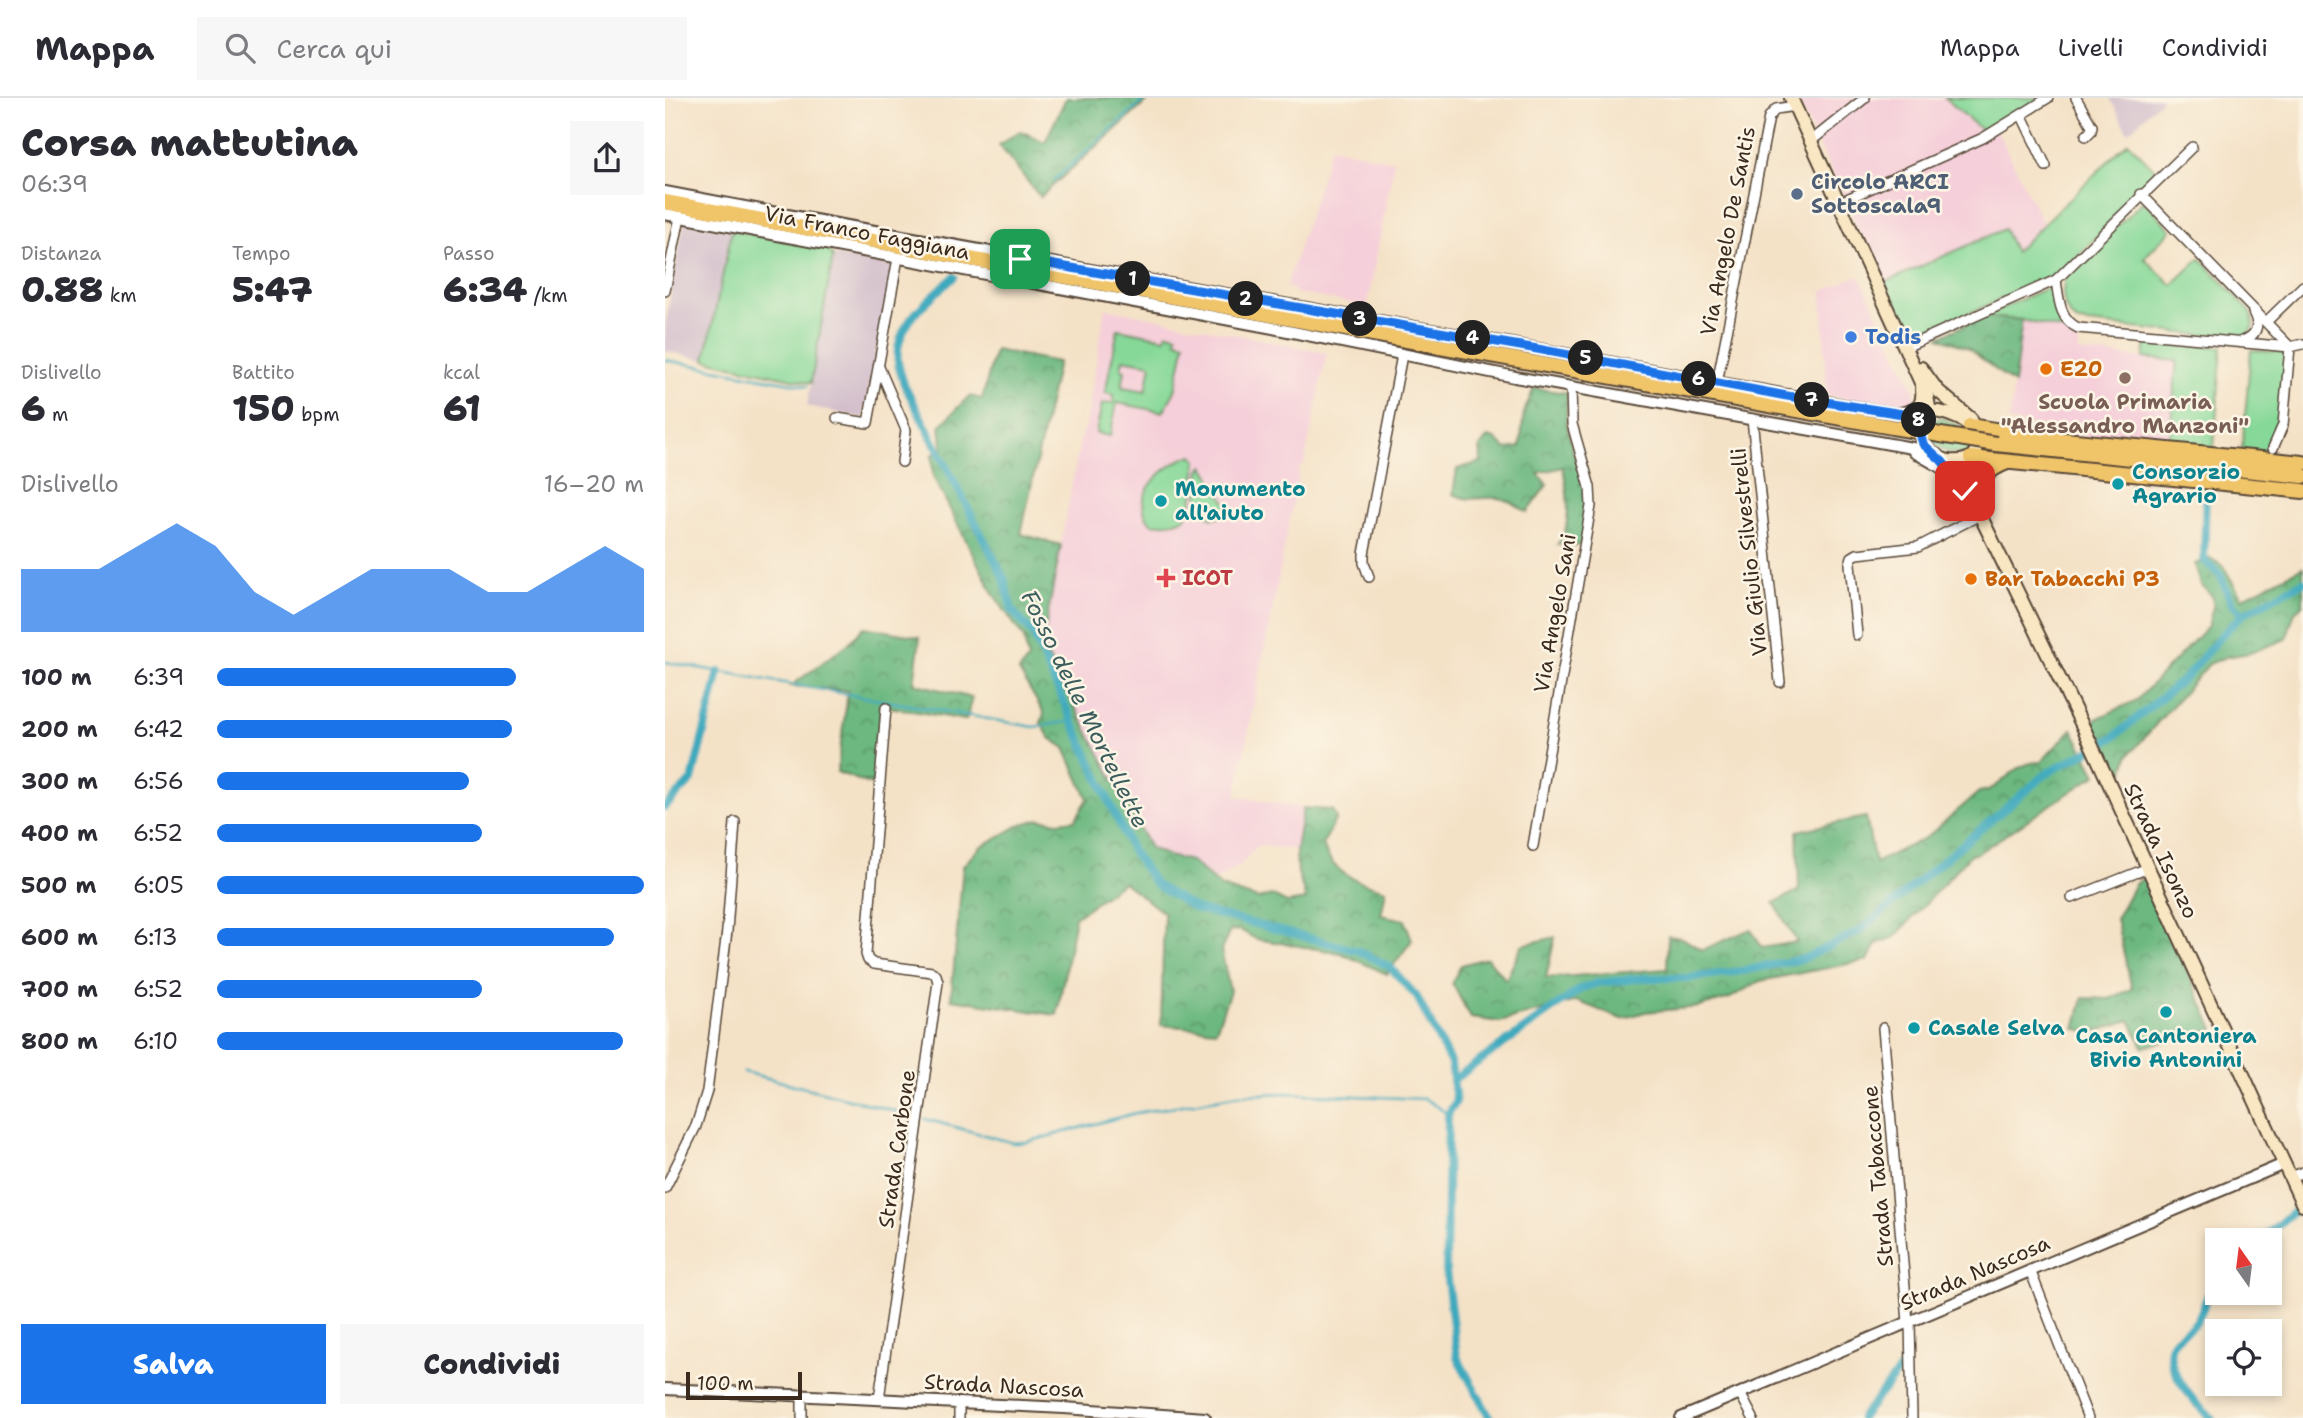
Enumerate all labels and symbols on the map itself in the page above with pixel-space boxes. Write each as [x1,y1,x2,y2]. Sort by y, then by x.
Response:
street label: Via Angelo De Santis [1694,124,1762,338]
place label: Circolo ARCI Sottoscala9 [1811,168,1949,220]
marker: Circolo ARCI Sottoscala9 [1789,186,1805,202]
street label: Via Franco Faggiana [762,199,972,267]
pin [990,229,1050,289]
pin: 1 [1115,262,1151,296]
pin: 2 [1229,282,1263,316]
pin: 3 [1343,302,1377,336]
pin: 4 [1455,320,1491,356]
place label: Todis [1865,323,1921,351]
marker: Todis [1843,329,1859,345]
pin: 5 [1569,341,1604,376]
place label: E20 [2060,355,2103,383]
marker: E20 [2038,361,2054,377]
pin: 6 [1681,362,1717,396]
marker: Scuola Primaria "Alessandro Manzoni" [2117,370,2133,386]
pin: 7 [1795,382,1829,418]
place label: Scuola Primaria "Alessandro Manzoni" [2001,388,2249,440]
pin: 8 [1901,402,1937,438]
street label: Via Giulio Silvestrelli [1724,446,1774,658]
place label: Consorzio Agrario [2132,458,2240,510]
pin [1935,461,1995,521]
place label: Monumento all'aiuto [1175,475,1306,527]
marker: Consorzio Agrario [2110,476,2126,492]
marker: Monumento all'aiuto [1153,493,1169,509]
street label: Via Angelo Sani [1527,531,1583,695]
place label: ICOT [1182,564,1233,592]
place label: Bar Tabacchi P3 [1985,565,2160,593]
marker: ICOT [1156,568,1176,588]
marker: Bar Tabacchi P3 [1963,571,1979,587]
water label: Fosso delle Mortellette [1014,585,1156,833]
street label: Strada Isonzo [2117,779,2205,923]
marker: Casa Cantoniera Bivio Antonini [2158,1004,2174,1020]
place label: Casale Selva [1928,1014,2065,1042]
marker: Casale Selva [1906,1020,1922,1036]
place label: Casa Cantoniera Bivio Antonini [2075,1022,2257,1074]
street label: Strada Carbone [872,1068,922,1230]
street label: Strada Tabaccone [1856,1084,1900,1268]
north arrow [2205,1228,2282,1306]
street label: Strada Nascosa [1896,1229,2054,1317]
street label: Strada Nascosa [923,1368,1085,1404]
scale bar [686,1369,801,1401]

